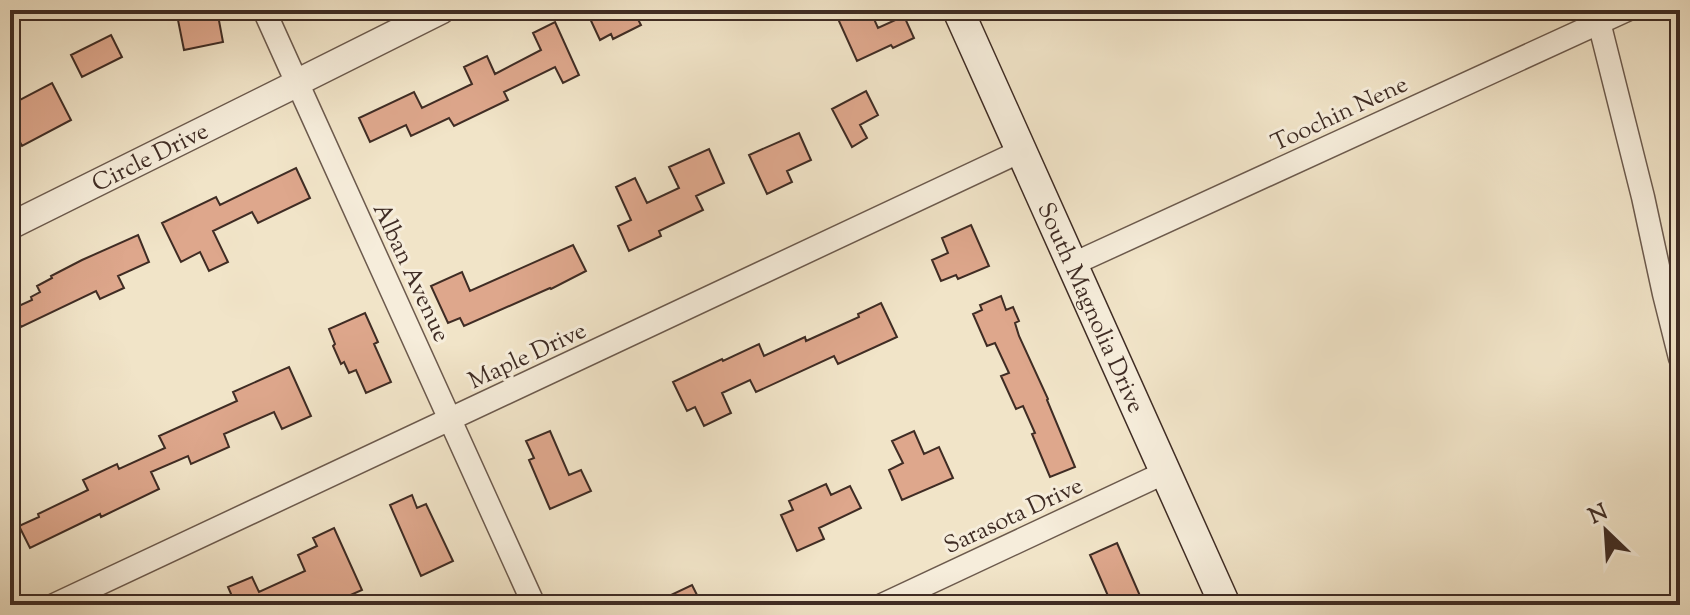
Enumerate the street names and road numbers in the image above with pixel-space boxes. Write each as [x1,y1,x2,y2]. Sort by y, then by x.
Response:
street label: Toochin Nene [1266,68,1414,161]
street label: Circle Drive [87,115,215,202]
street label: South Magnolia Drive [1028,197,1152,419]
street label: Alban Avenue [363,198,457,348]
street label: Maple Drive [463,315,592,399]
street label: Sarasota Drive [939,470,1089,564]

